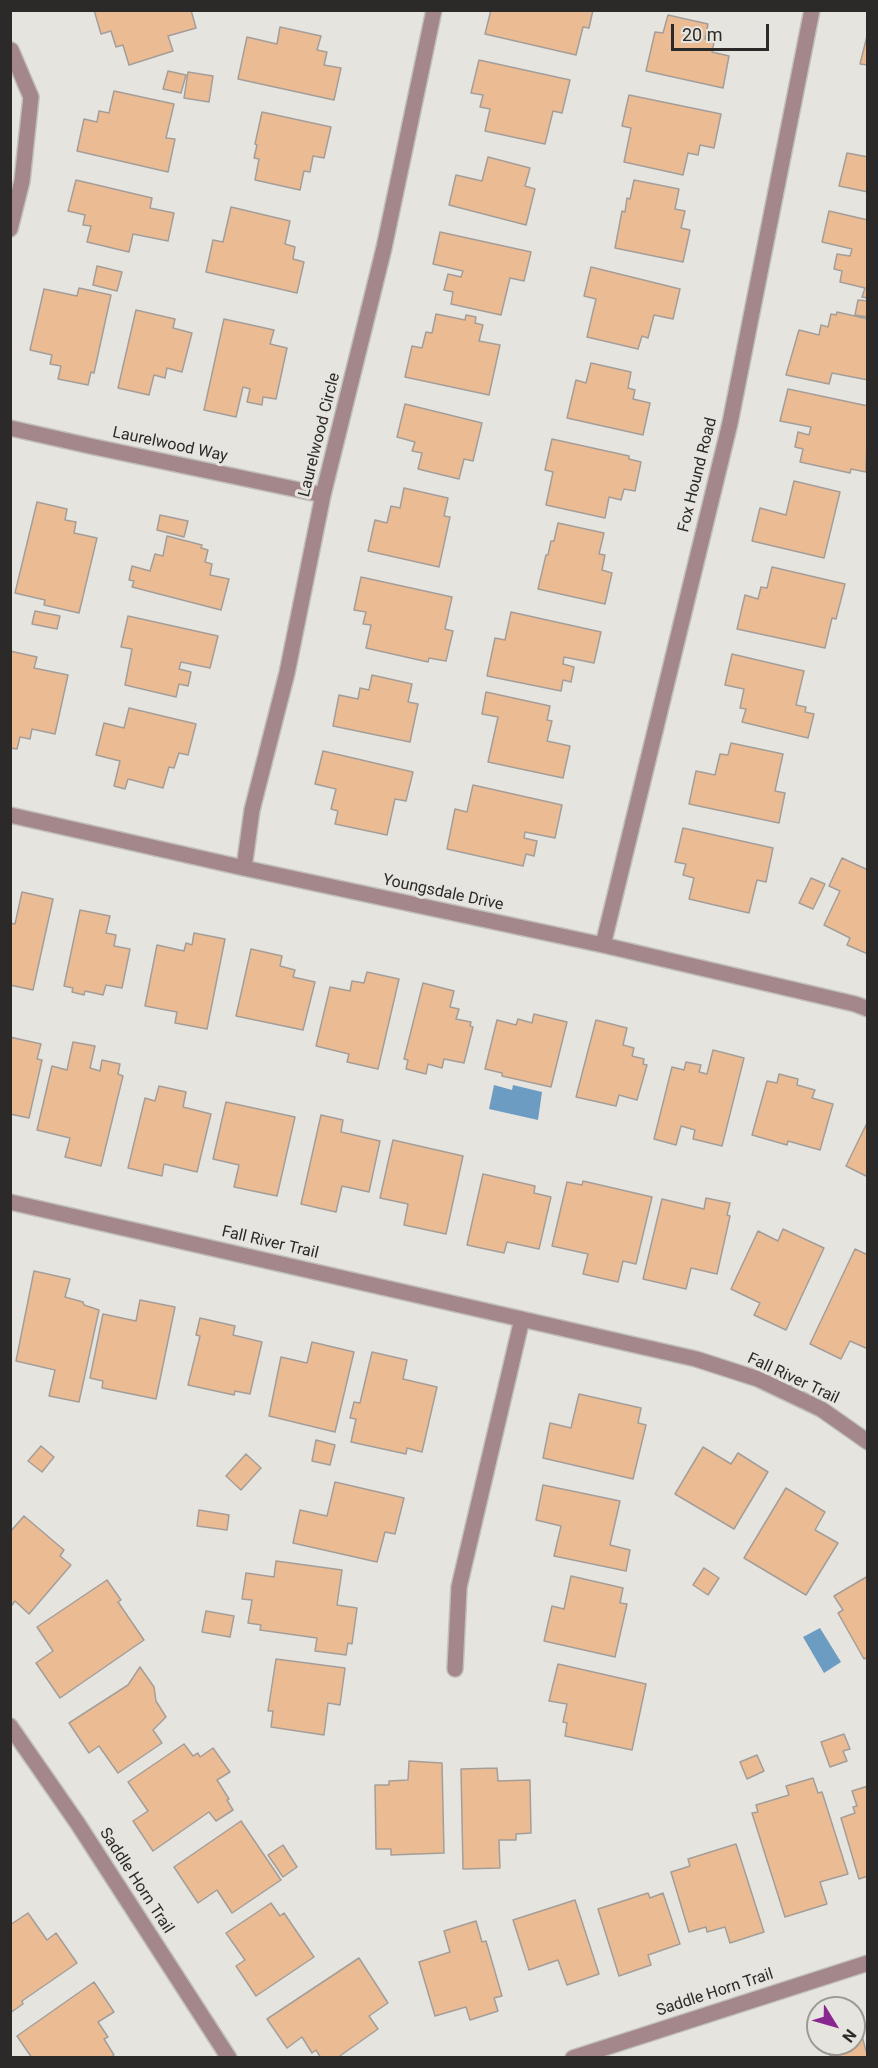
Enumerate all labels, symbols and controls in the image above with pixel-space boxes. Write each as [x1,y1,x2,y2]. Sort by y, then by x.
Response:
scale bar [674,12,772,50]
text: 20 m [682,24,722,45]
street label: Laurelwood Circle [295,371,345,499]
street label: Fox Hound Road [674,416,722,534]
street label: Laurelwood Way [111,423,229,467]
street label: Youngsdale Drive [381,871,505,915]
street label: Fall River Trail [220,1223,320,1263]
street label: Fall River Trail [744,1349,842,1409]
street label: Saddle Horn Trail [95,1825,177,1937]
street label: Saddle Horn Trail [654,1965,776,2021]
north arrow [806,1996,866,2056]
text: N [838,2026,860,2046]

